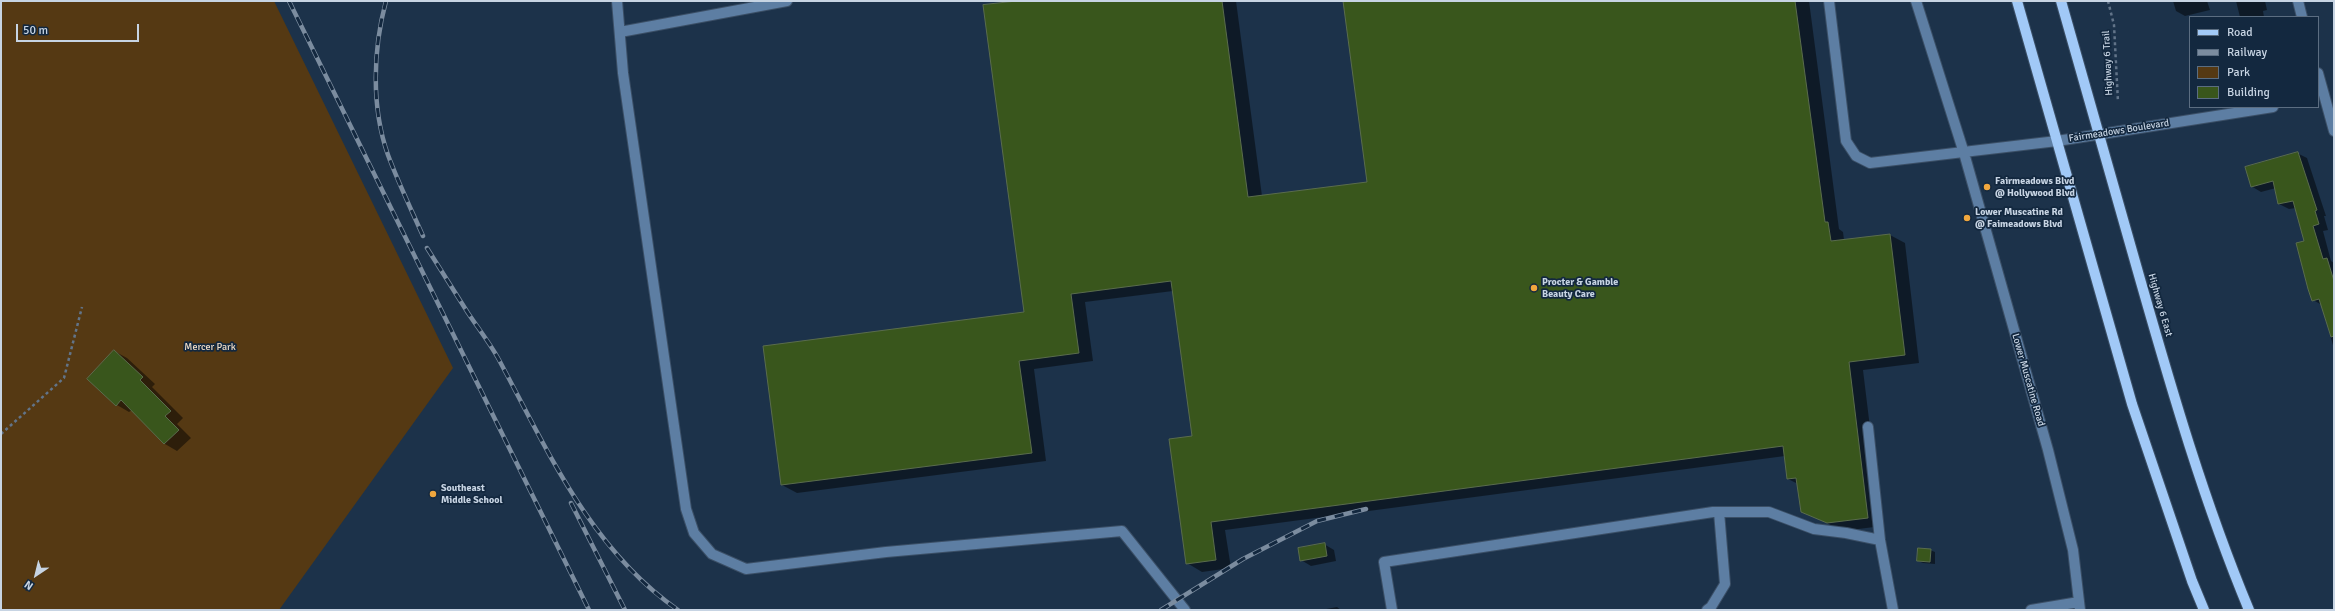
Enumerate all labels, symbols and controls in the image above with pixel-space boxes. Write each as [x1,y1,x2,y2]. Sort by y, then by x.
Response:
scale bar [18,16,141,42]
legend [2189,16,2319,108]
text: 50 m [23,23,48,38]
text: Road [2227,25,2253,40]
street label: Highway 6 Trail [2100,30,2116,96]
text: Railway [2227,45,2267,60]
text: Park [2227,65,2250,80]
text: Building [2227,85,2270,100]
street label: Fairmeadows Boulevard [2068,117,2170,145]
place label: Fairmeadows Blvd @ Hollywood Blvd [1995,175,2075,198]
marker: Fairmeadows Blvd @ Hollywood Blvd [1982,182,1992,192]
place label: Lower Muscatine Rd @ Faimeadows Blvd [1975,206,2063,230]
marker: Lower Muscatine Rd @ Faimeadows Blvd [1962,213,1972,223]
street label: Highway 6 East [2145,272,2175,338]
place label: Procter & Gamble Beauty Care [1542,276,1618,300]
marker: Procter & Gamble Beauty Care [1529,283,1539,293]
street label: Lower Muscatine Road [2009,332,2047,428]
park label: Mercer Park [184,341,236,353]
place label: Southeast Middle School [441,482,503,506]
marker: Southeast Middle School [428,489,438,499]
north arrow [16,555,56,595]
text: N [22,578,36,593]

